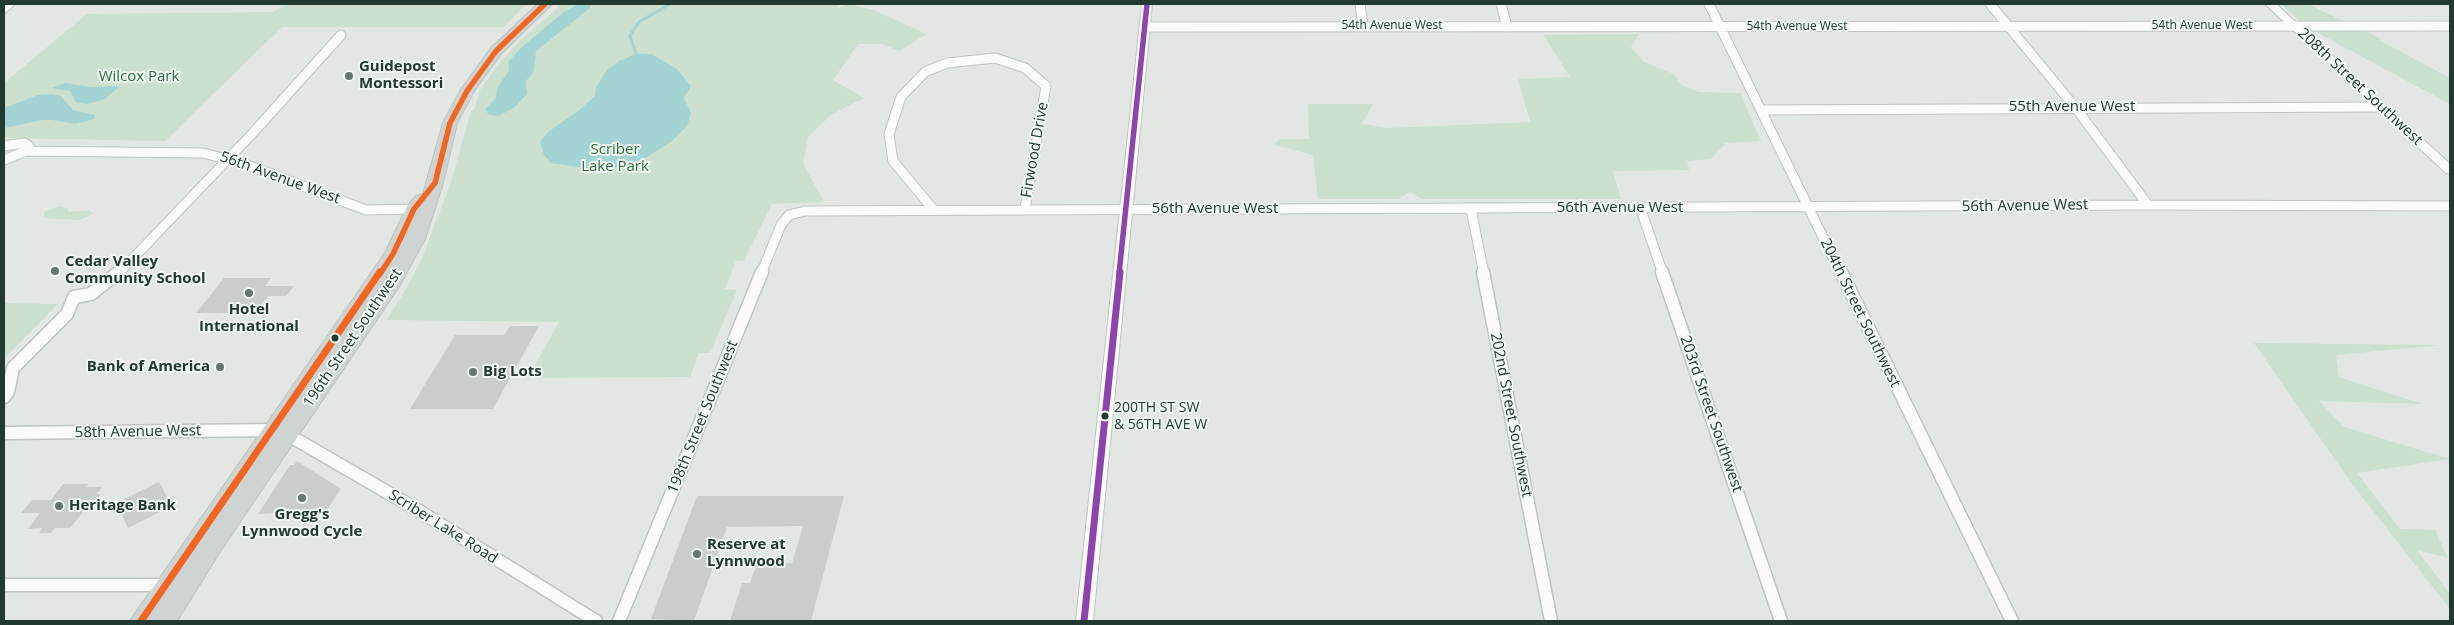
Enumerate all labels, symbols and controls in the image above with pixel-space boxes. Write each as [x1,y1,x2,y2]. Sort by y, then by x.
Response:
street label: 54th Avenue West [1341,19,1443,33]
street label: 54th Avenue West [2151,19,2253,33]
street label: 54th Avenue West [1746,20,1848,34]
street label: 208th Street Southwest [2294,25,2426,149]
place label: Guidepost Montessori [359,58,443,93]
park label: Wilcox Park [99,68,179,86]
marker: Guidepost Montessori [343,70,355,82]
street label: 55th Avenue West [2009,98,2135,116]
street label: Firwood Drive [1018,101,1052,199]
park label: Scriber Lake Park [581,141,649,176]
street label: 56th Avenue West [217,148,343,208]
street label: 56th Avenue West [1962,196,2088,216]
street label: 56th Avenue West [1557,199,1683,217]
street label: 56th Avenue West [1152,200,1278,218]
street label: 204th Street Southwest [1816,236,1904,390]
place label: Cedar Valley Community School [65,253,206,288]
marker: Cedar Valley Community School [49,265,61,277]
street label: 196th Street Southwest [300,265,406,411]
marker: Hotel International [243,287,255,299]
place label: Hotel International [199,301,299,336]
street label: 202nd Street Southwest [1486,331,1536,499]
unlabelled marker [330,333,340,343]
street label: 203rd Street Southwest [1676,333,1746,495]
street label: 198th Street Southwest [664,338,742,496]
place label: Bank of America [87,358,210,376]
marker: Bank of America [214,361,226,373]
place label: Big Lots [483,363,542,381]
marker: Big Lots [467,366,479,378]
place label: 200TH ST SW & 56TH AVE W [1114,400,1207,432]
marker: 200TH ST SW & 56TH AVE W [1100,411,1110,421]
street label: 58th Avenue West [75,422,201,442]
street label: Scriber Lake Road [385,486,501,568]
marker: Gregg's Lynnwood Cycle [296,492,308,504]
place label: Heritage Bank [69,497,176,515]
marker: Heritage Bank [53,500,65,512]
place label: Gregg's Lynnwood Cycle [242,506,362,541]
place label: Reserve at Lynnwood [707,536,786,571]
marker: Reserve at Lynnwood [691,548,703,560]

